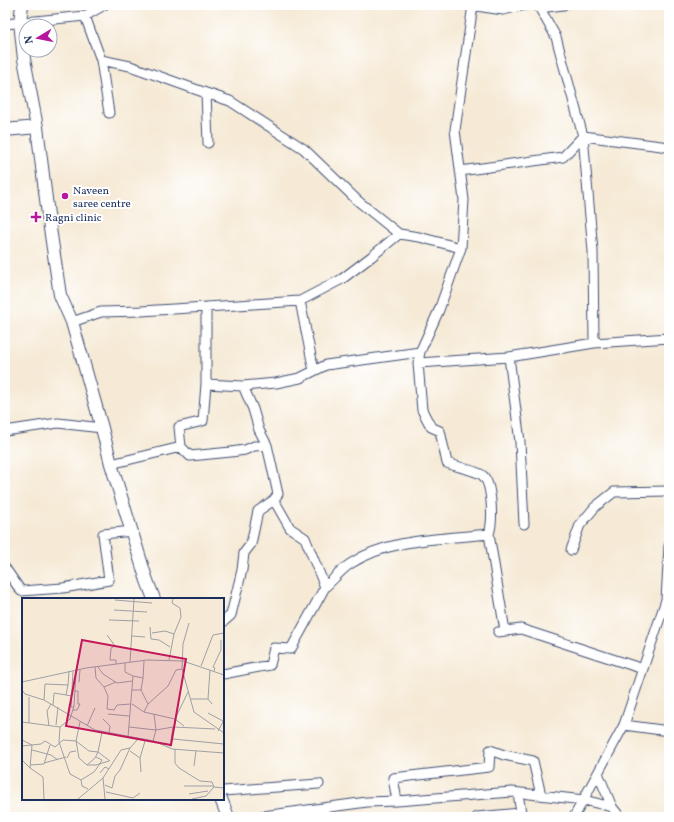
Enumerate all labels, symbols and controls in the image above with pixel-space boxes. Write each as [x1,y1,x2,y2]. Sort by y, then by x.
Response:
north arrow [18,18,58,58]
text: N [22,34,38,45]
place label: Naveen saree centre [73,184,131,212]
marker: Naveen saree centre [60,191,70,201]
marker: Ragni clinic [30,211,42,223]
place label: Ragni clinic [45,211,102,226]
inset map [22,598,224,800]

